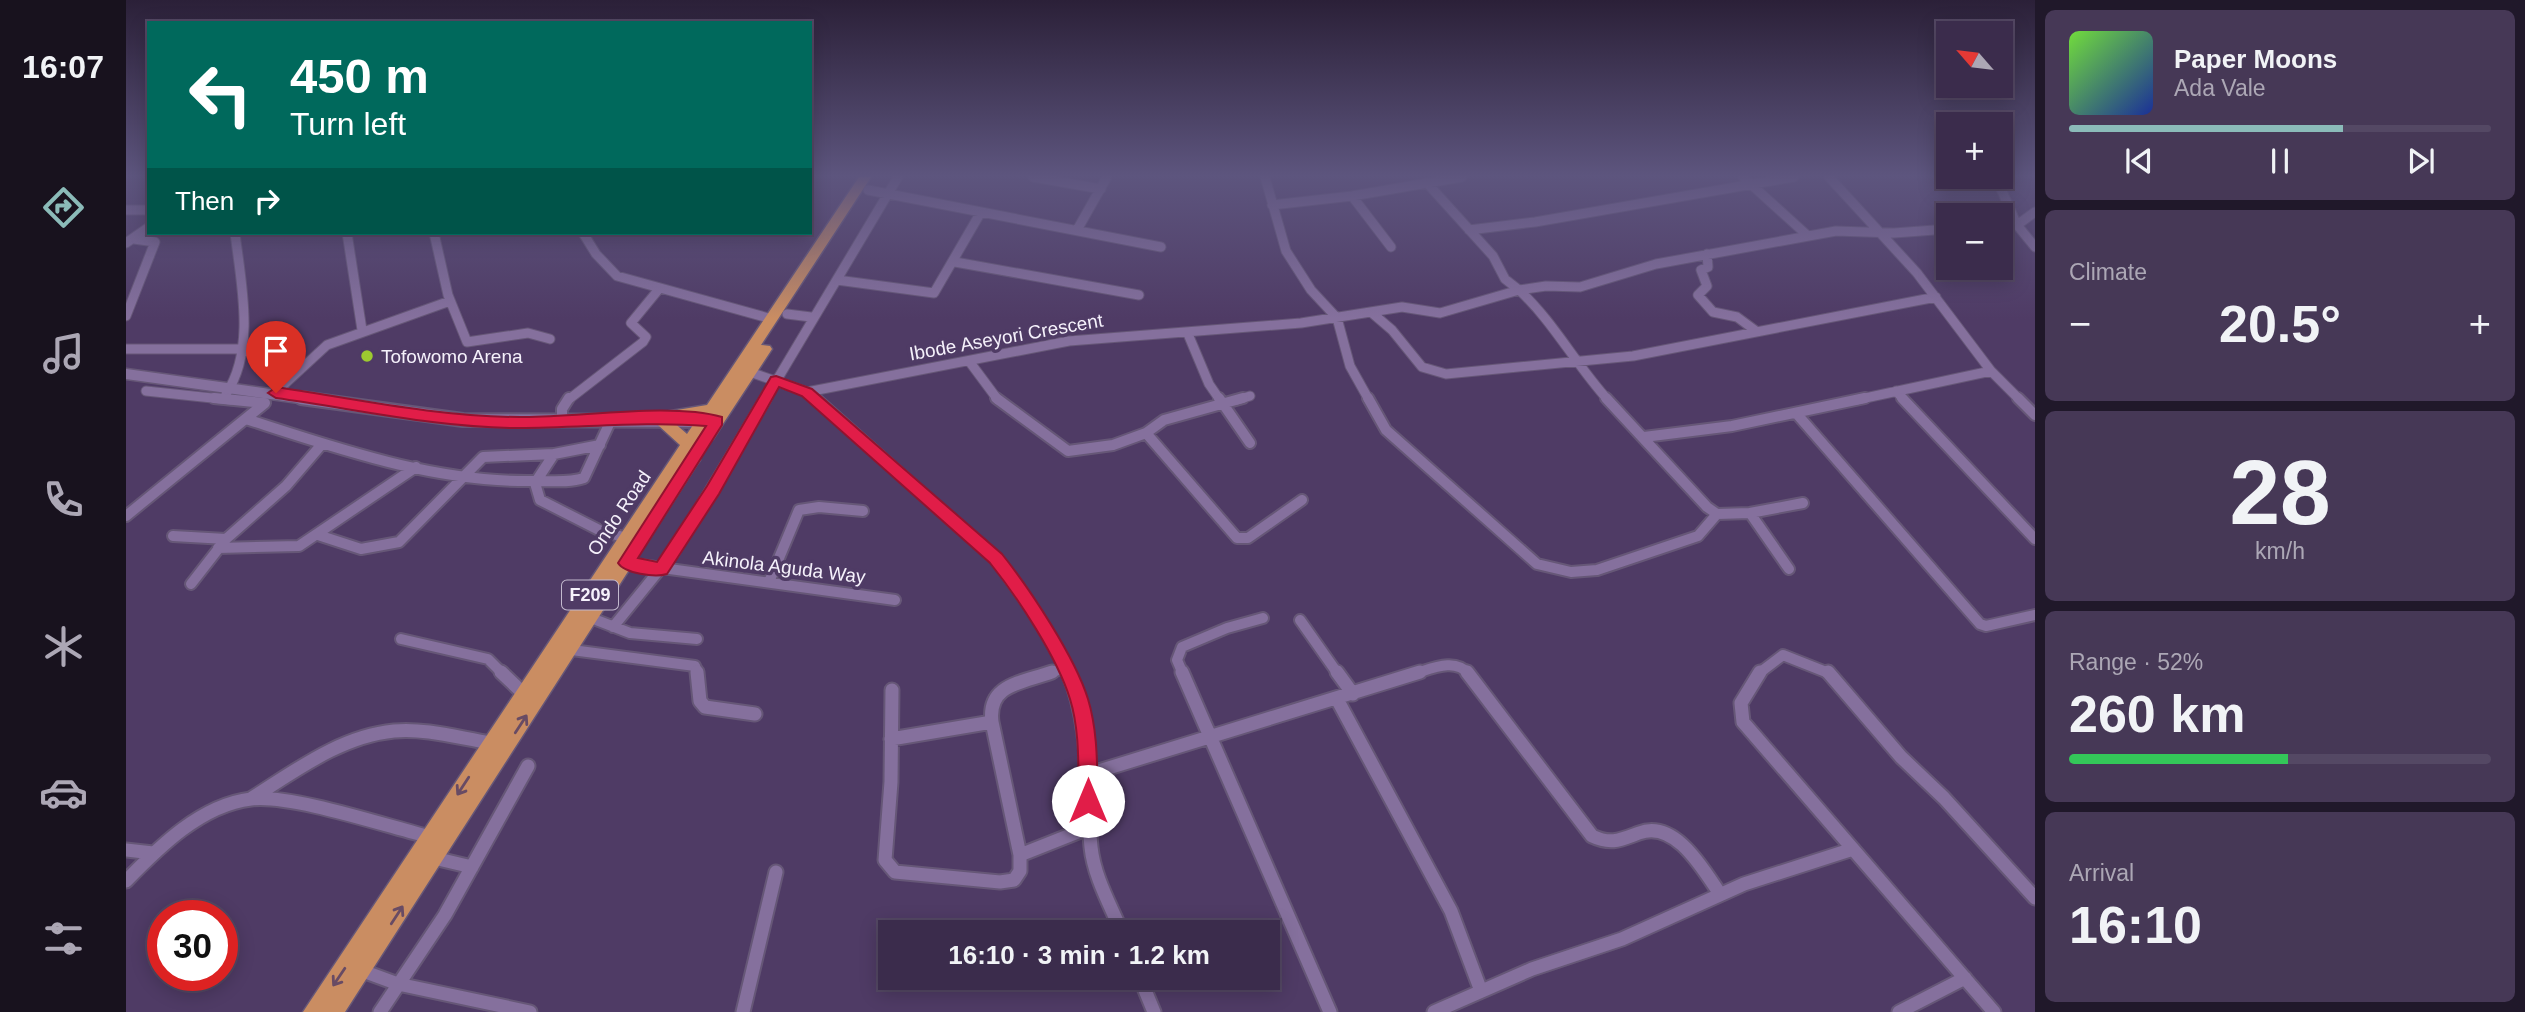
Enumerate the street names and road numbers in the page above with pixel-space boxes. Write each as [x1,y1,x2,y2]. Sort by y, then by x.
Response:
street label: Ibode Aseyori Crescent [907,309,1105,364]
street label: Ondo Road [583,467,655,559]
street label: Akinola Aguda Way [701,547,867,587]
road number: F209 [562,580,618,610]

